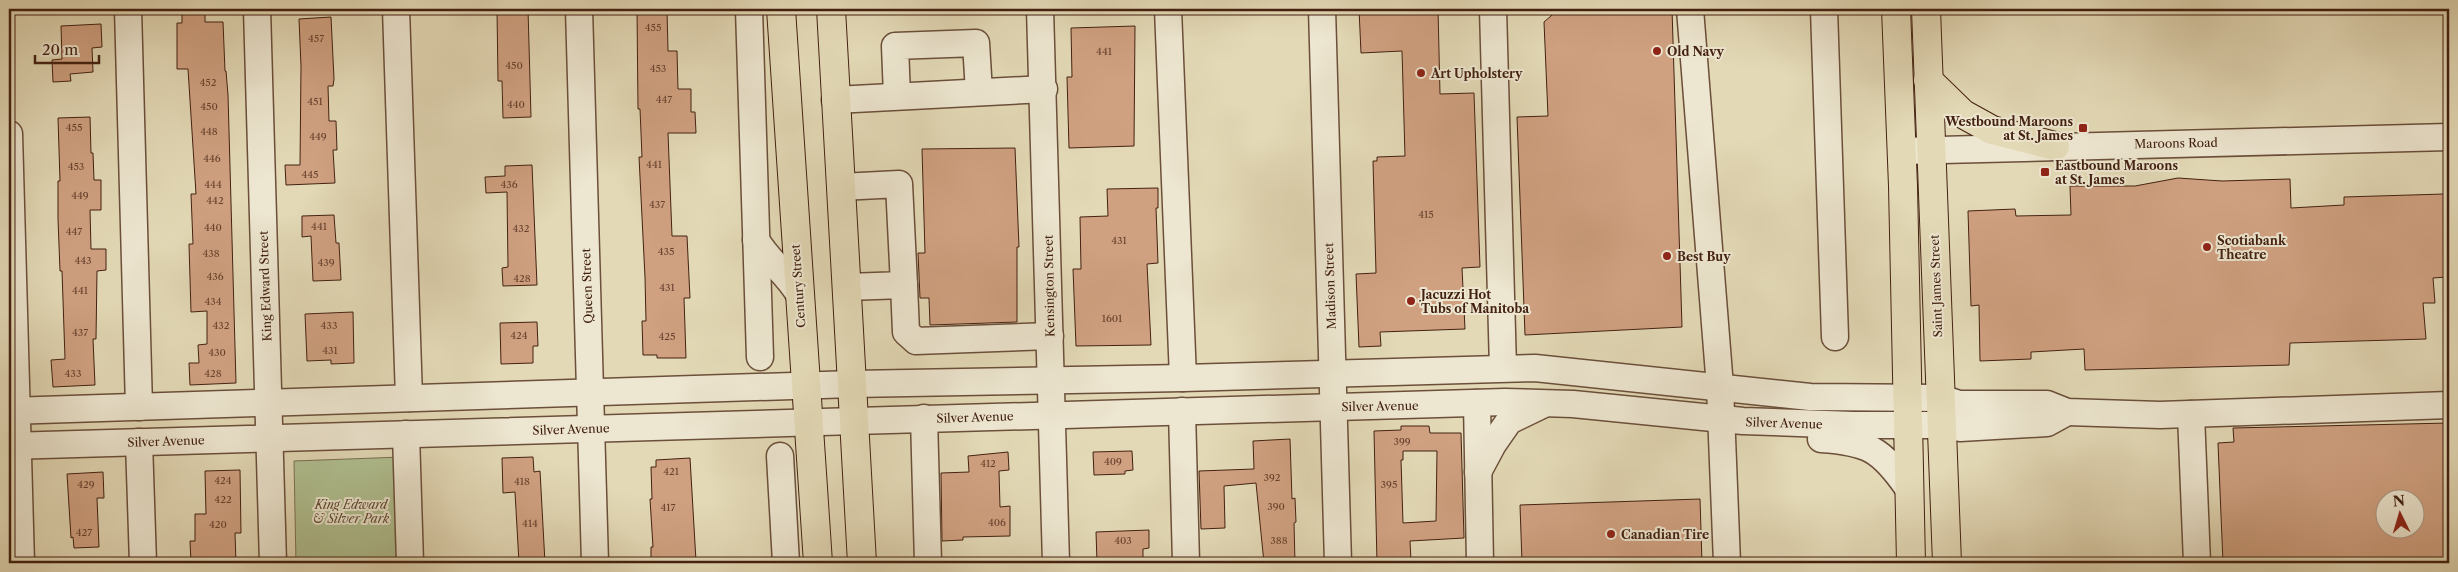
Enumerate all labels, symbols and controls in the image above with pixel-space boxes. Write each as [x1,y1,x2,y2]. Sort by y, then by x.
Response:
house number: 455 [645,21,661,34]
scale bar [35,32,99,64]
house number: 457 [308,32,324,45]
text: 20 m [42,40,78,59]
place label: Old Navy [1667,44,1725,59]
house number: 441 [1096,45,1113,58]
marker: Old Navy [1651,45,1663,57]
house number: 450 [505,59,523,72]
house number: 453 [650,62,666,75]
place label: Art Upholstery [1430,66,1523,81]
marker: Art Upholstery [1415,67,1427,79]
house number: 452 [200,76,217,89]
house number: 447 [656,93,672,106]
house number: 451 [307,95,323,108]
house number: 440 [507,98,525,111]
house number: 450 [200,100,218,113]
place label: Westbound Maroons at St. James [1944,114,2073,143]
house number: 455 [66,121,82,134]
marker: Westbound Maroons at St. James [2077,122,2089,134]
house number: 448 [200,125,218,138]
house number: 449 [309,130,327,143]
street label: Maroons Road [2134,135,2219,151]
house number: 446 [203,152,221,165]
house number: 441 [646,158,663,171]
place label: Eastbound Maroons at St. James [2055,158,2178,187]
house number: 453 [68,160,84,173]
marker: Eastbound Maroons at St. James [2039,166,2051,178]
house number: 445 [302,168,319,181]
house number: 444 [204,178,222,191]
house number: 436 [500,178,518,191]
house number: 449 [71,189,89,202]
house number: 442 [206,194,224,207]
house number: 437 [649,198,665,211]
house number: 415 [1418,208,1434,221]
house number: 441 [311,220,328,233]
house number: 440 [204,221,222,234]
house number: 432 [512,222,530,235]
house number: 447 [66,225,82,238]
street label: King Edward Street [256,230,274,342]
place label: Scotiabank Theatre [2217,233,2287,262]
street label: Kensington Street [1041,234,1057,337]
house number: 431 [1111,234,1128,247]
street label: Saint James Street [1927,234,1945,338]
marker: Scotiabank Theatre [2201,241,2213,253]
street label: Madison Street [1321,242,1339,330]
street label: Century Street [788,243,808,328]
house number: 435 [658,245,674,258]
house number: 438 [202,247,220,260]
street label: Queen Street [578,247,596,324]
place label: Best Buy [1677,249,1731,264]
marker: Best Buy [1661,250,1673,262]
house number: 443 [74,254,92,267]
house number: 439 [317,256,335,269]
house number: 436 [206,270,224,283]
house number: 428 [513,272,531,285]
house number: 431 [659,281,676,294]
house number: 441 [72,284,89,297]
place label: Jacuzzi Hot Tubs of Manitoba [1419,287,1530,316]
house number: 434 [204,295,222,308]
marker: Jacuzzi Hot Tubs of Manitoba [1405,295,1417,307]
house number: 1601 [1102,312,1123,325]
house number: 432 [212,319,230,332]
house number: 433 [321,319,337,332]
house number: 437 [72,326,88,339]
house number: 424 [510,329,528,342]
house number: 425 [659,330,675,343]
house number: 431 [322,344,339,357]
house number: 430 [208,346,226,359]
house number: 433 [65,367,81,380]
house number: 428 [204,367,222,380]
street label: Silver Avenue [1341,398,1419,414]
street label: Silver Avenue [936,408,1014,426]
street label: Silver Avenue [1745,414,1823,432]
street label: Silver Avenue [532,420,610,438]
street label: Silver Avenue [127,432,205,450]
house number: 399 [1393,435,1411,448]
house number: 409 [1104,455,1122,468]
house number: 412 [980,457,996,470]
house number: 421 [663,465,680,478]
house number: 392 [1263,471,1281,484]
house number: 424 [214,474,232,487]
house number: 418 [514,475,530,488]
house number: 429 [77,478,95,491]
house number: 395 [1381,478,1397,491]
north arrow [2376,490,2426,540]
text: N [2392,492,2406,511]
house number: 422 [214,493,232,506]
park label: King Edward & Silver Park [313,497,390,526]
house number: 390 [1267,500,1285,513]
house number: 417 [661,501,676,514]
house number: 406 [988,516,1006,529]
house number: 414 [522,517,538,530]
house number: 420 [209,518,227,531]
house number: 427 [76,526,92,539]
place label: Canadian Tire [1621,527,1709,542]
marker: Canadian Tire [1605,528,1617,540]
house number: 403 [1114,534,1132,547]
house number: 388 [1270,534,1288,547]

